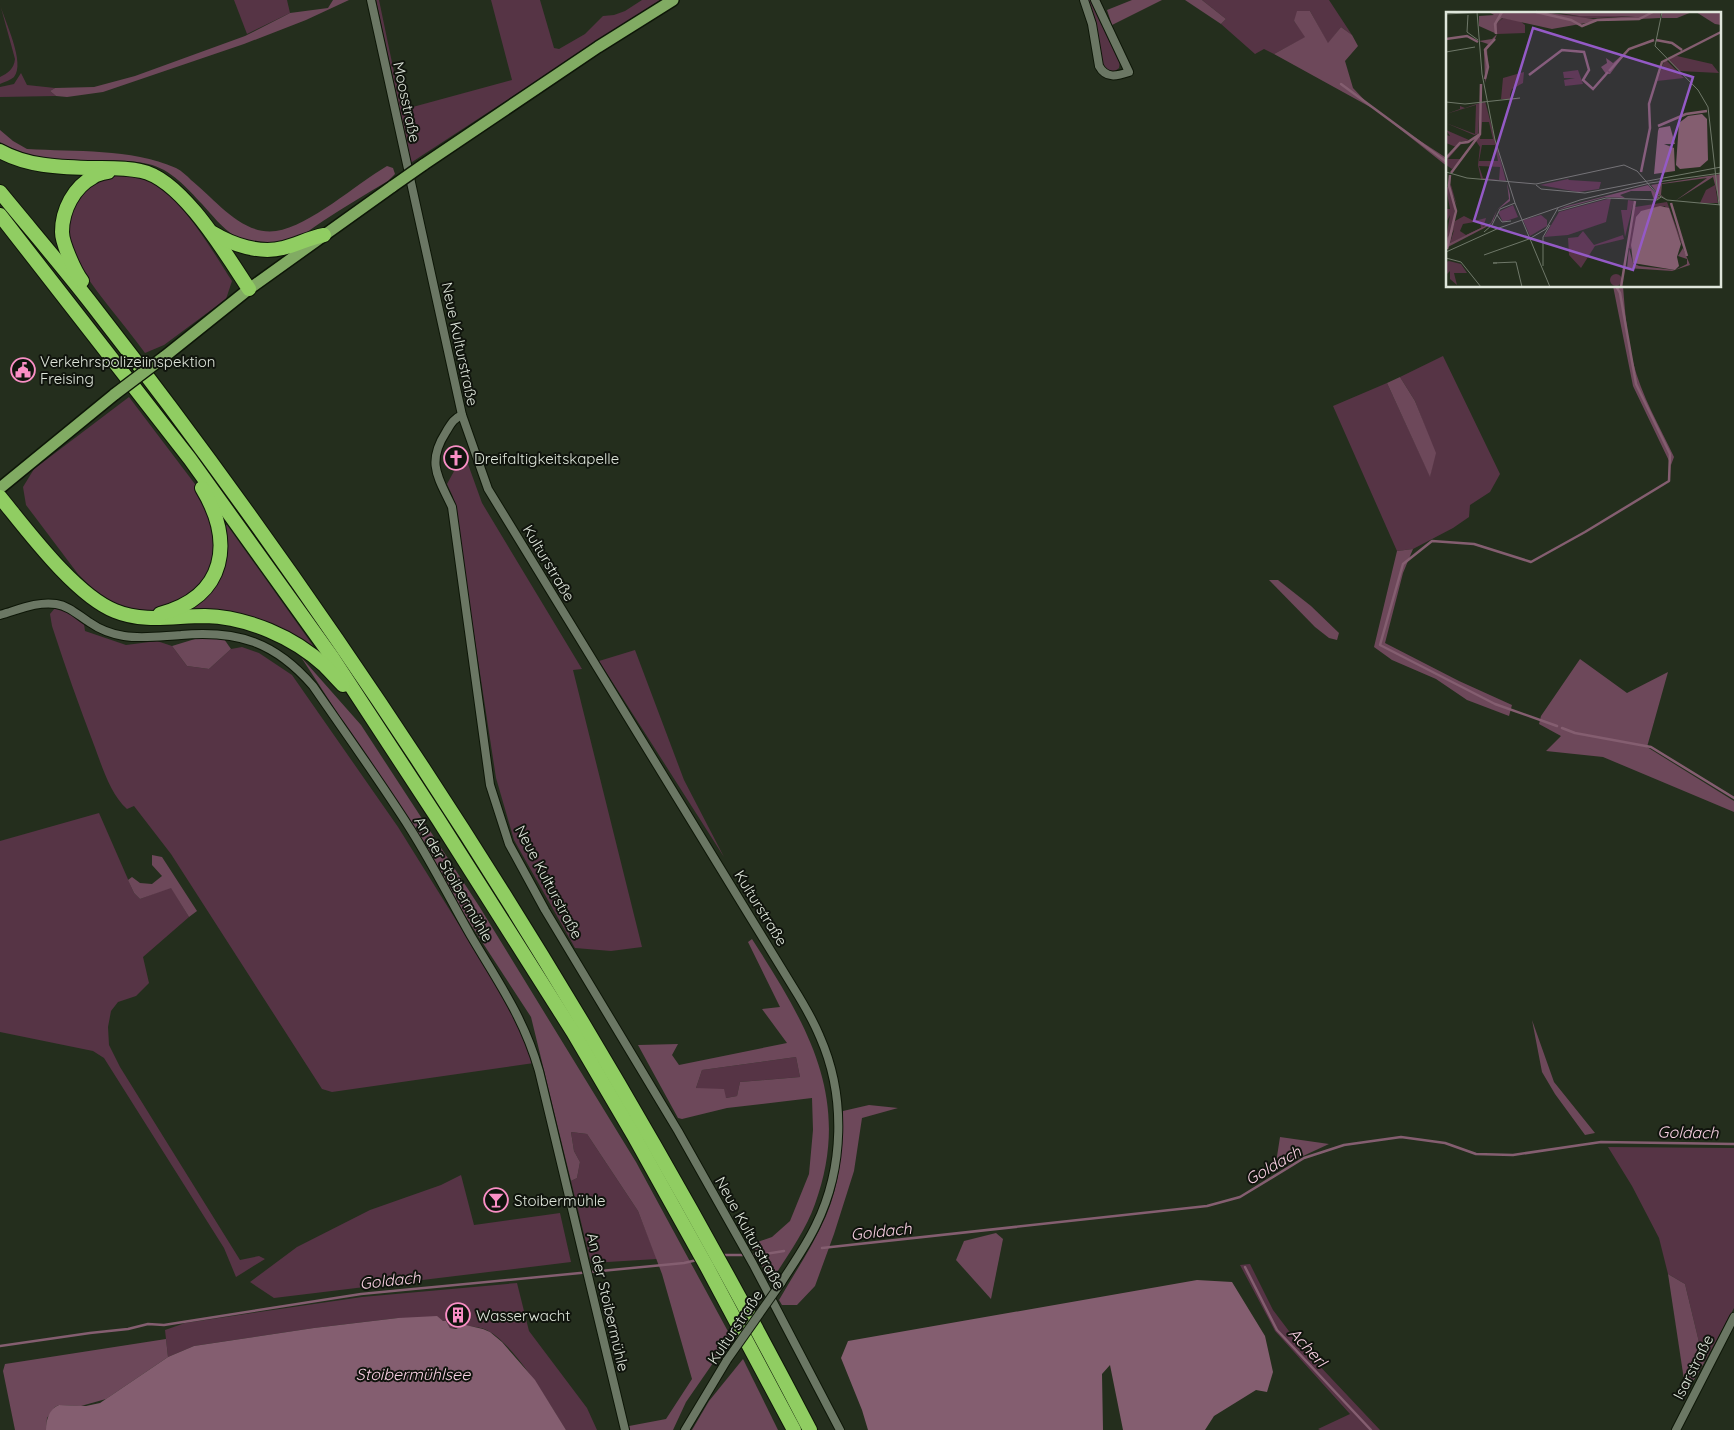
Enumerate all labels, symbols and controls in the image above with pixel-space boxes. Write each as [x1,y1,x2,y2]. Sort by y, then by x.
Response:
inset map [1446,12,1722,288]
street label: Moosstraße [389,60,425,144]
street label: Neue Kulturstraße [438,280,482,408]
place label: Verkehrspolizeiinspektion Freising [40,352,215,388]
public building icon: Verkehrspolizeiinspektion Freising [10,357,36,383]
church icon: Dreifaltigkeitskapelle [443,445,469,471]
place label: Dreifaltigkeitskapelle [474,449,619,468]
street label: Kulturstraße [519,521,579,605]
street label: An der Stoibermühle [410,813,498,945]
street label: Neue Kulturstraße [511,822,587,942]
street label: Kulturstraße [730,867,792,949]
water label: Goldach [1657,1121,1720,1143]
water label: Goldach [1242,1141,1305,1189]
street label: Neue Kulturstraße [711,1173,789,1293]
bar icon: Stoibermühle [483,1187,509,1213]
place label: Stoibermühle [514,1191,606,1210]
water label: Goldach [850,1218,913,1244]
street label: An der Stoibermühle [583,1231,633,1373]
water label: Goldach [359,1267,422,1293]
street label: Kulturstraße [703,1286,767,1368]
building icon: Wasserwacht [445,1302,471,1328]
place label: Wasserwacht [476,1306,570,1325]
water label: Acherl [1285,1323,1333,1373]
street label: Isarstraße [1669,1331,1717,1403]
water label: Stoibermühlsee [356,1364,471,1384]

